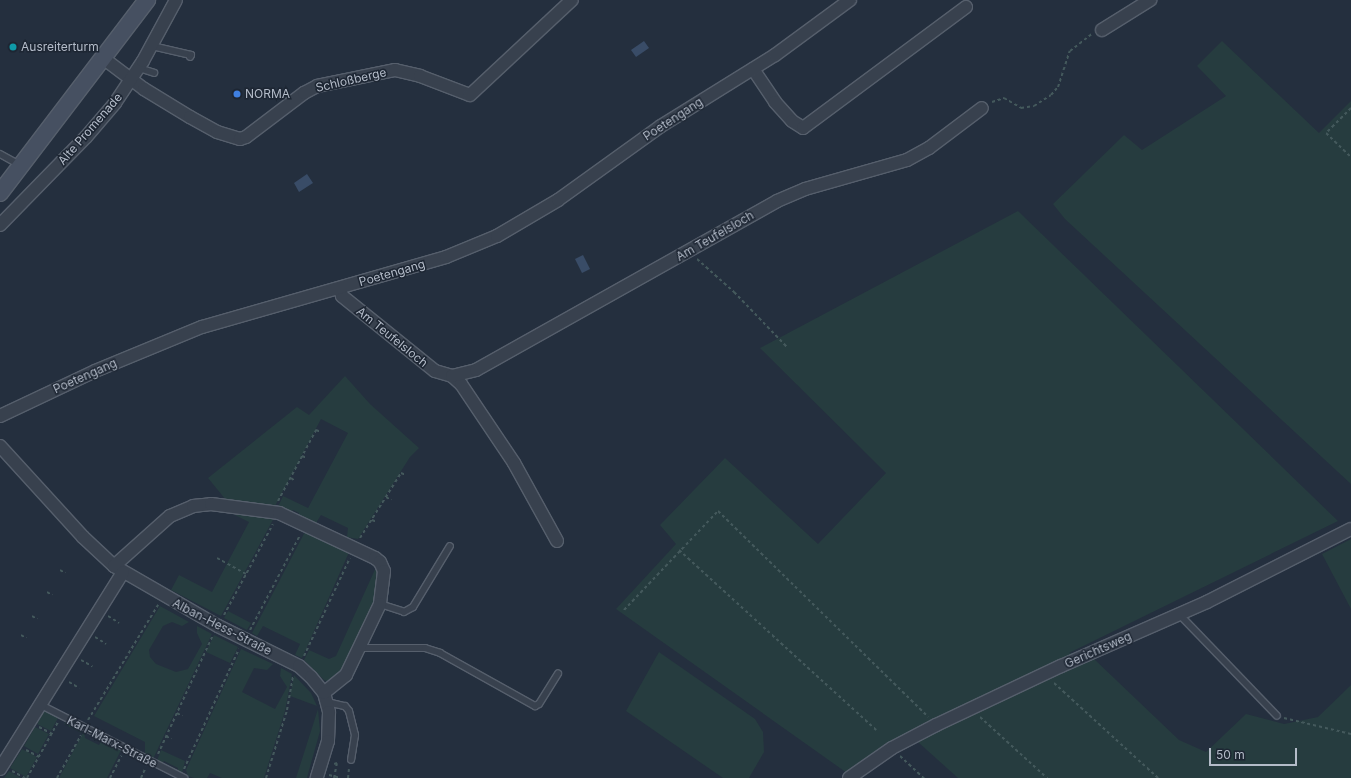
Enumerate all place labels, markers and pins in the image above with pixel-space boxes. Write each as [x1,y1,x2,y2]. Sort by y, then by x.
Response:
place label: Ausreiterturm [21,40,99,54]
marker: Ausreiterturm [8,42,18,52]
place label: NORMA [245,87,290,101]
marker: NORMA [232,89,242,99]

